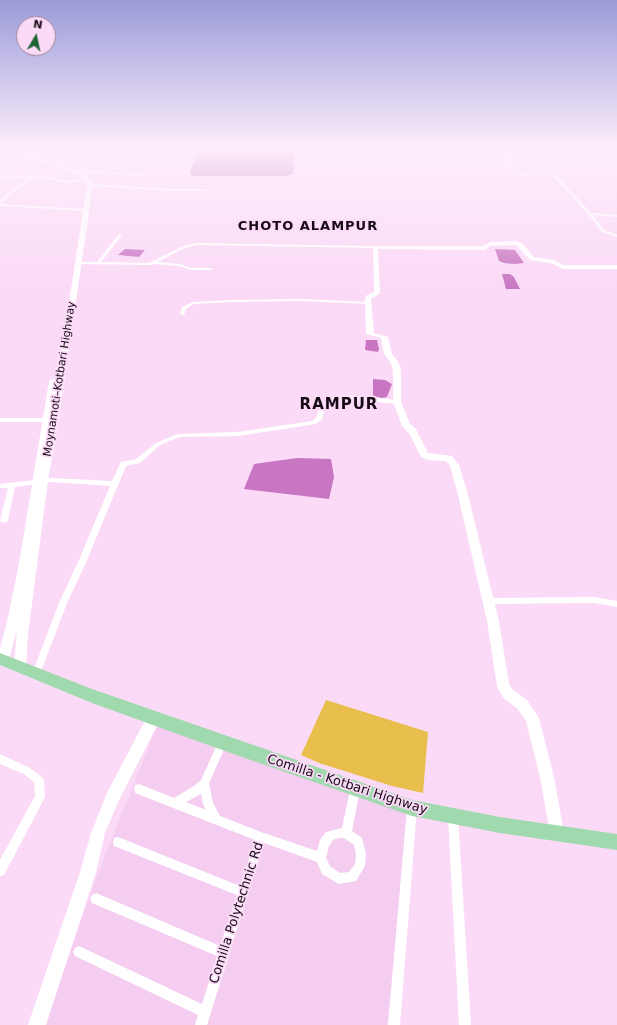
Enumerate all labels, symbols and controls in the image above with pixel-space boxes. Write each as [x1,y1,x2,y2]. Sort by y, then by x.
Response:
north arrow [16,16,56,56]
text: N [32,18,43,32]
district label: CHOTO ALAMPUR [238,219,378,235]
street label: Moynamoti–Kotbari Highway [41,301,79,457]
district label: RAMPUR [300,396,378,414]
street label: Comilla - Kotbari Highway [265,752,429,818]
street label: Comilla Polytechnic Rd [207,840,267,986]

